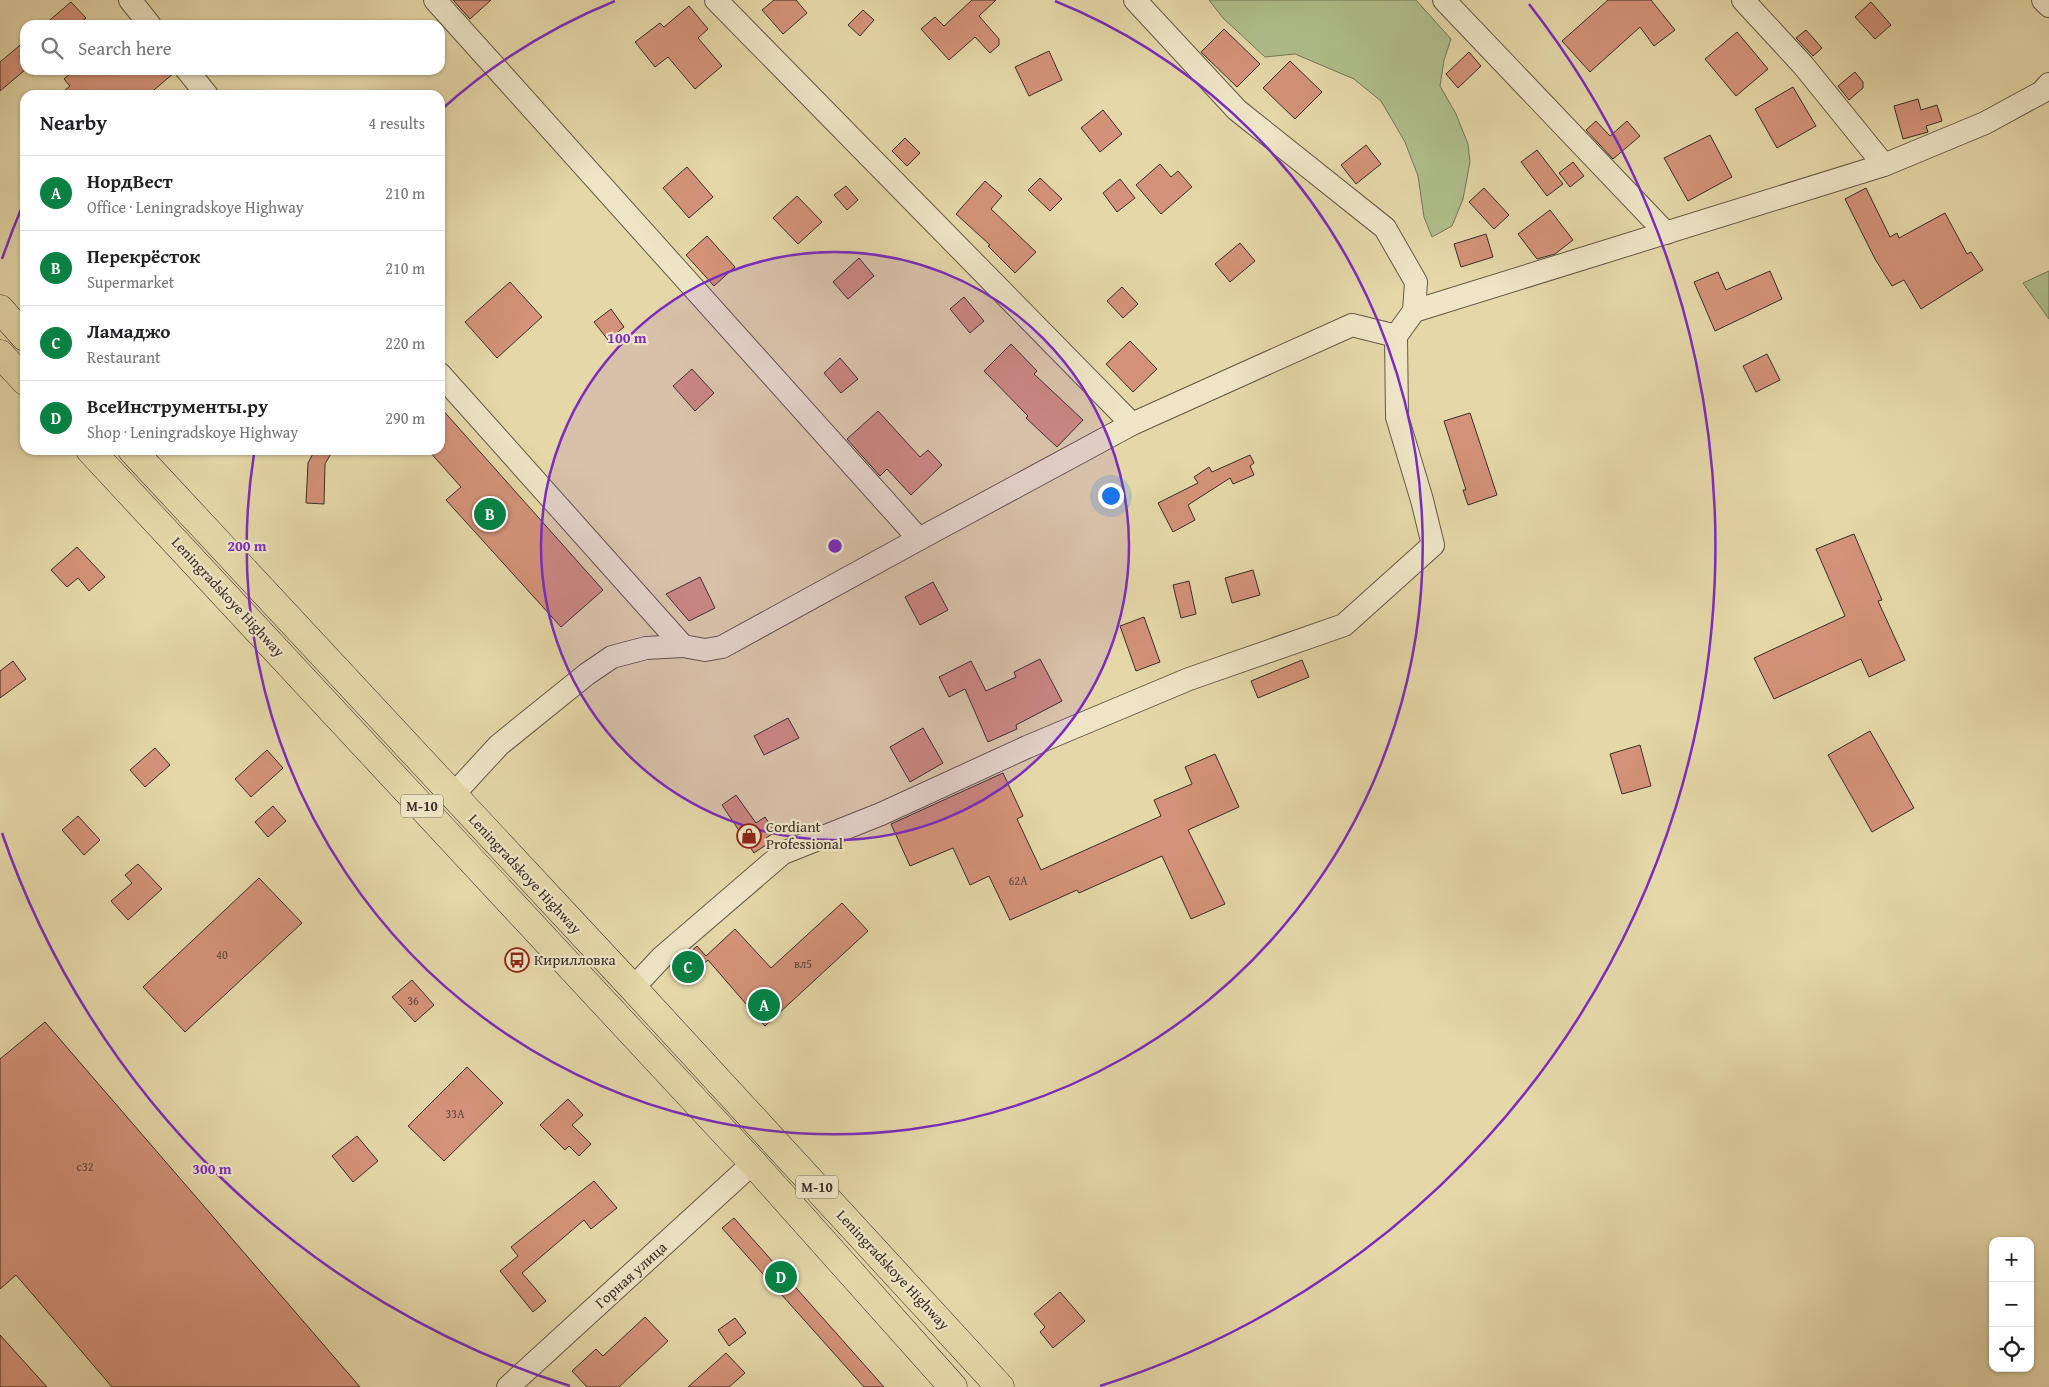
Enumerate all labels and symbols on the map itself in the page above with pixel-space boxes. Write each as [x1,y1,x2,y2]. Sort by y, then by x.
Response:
text: 100 m [607,327,647,348]
your location [1098,483,1124,509]
pin: B [474,495,506,533]
street label: Leningradskoye Highway [167,532,290,662]
text: 200 m [227,535,267,556]
centre of rings [826,537,844,555]
road number: М-10 [401,794,443,818]
street label: Leningradskoye Highway [464,809,587,939]
place label: Cordiant Professional [766,816,843,854]
shop icon: Cordiant Professional [736,823,762,849]
house number: 62А [1009,872,1028,889]
house number: 40 [216,946,228,963]
bus stop icon: Кирилловка [504,947,530,973]
pin: C [672,948,704,986]
place label: Кирилловка [534,949,616,970]
house number: вл5 [794,955,812,972]
pin: A [748,986,780,1024]
house number: 36 [407,992,419,1009]
house number: 33А [446,1105,465,1122]
house number: с32 [77,1158,94,1175]
text: 300 m [192,1158,232,1179]
road number: М-10 [796,1176,838,1198]
street label: Leningradskoye Highway [832,1205,955,1335]
street label: Горная улица [590,1236,672,1313]
pin: D [765,1258,797,1296]

